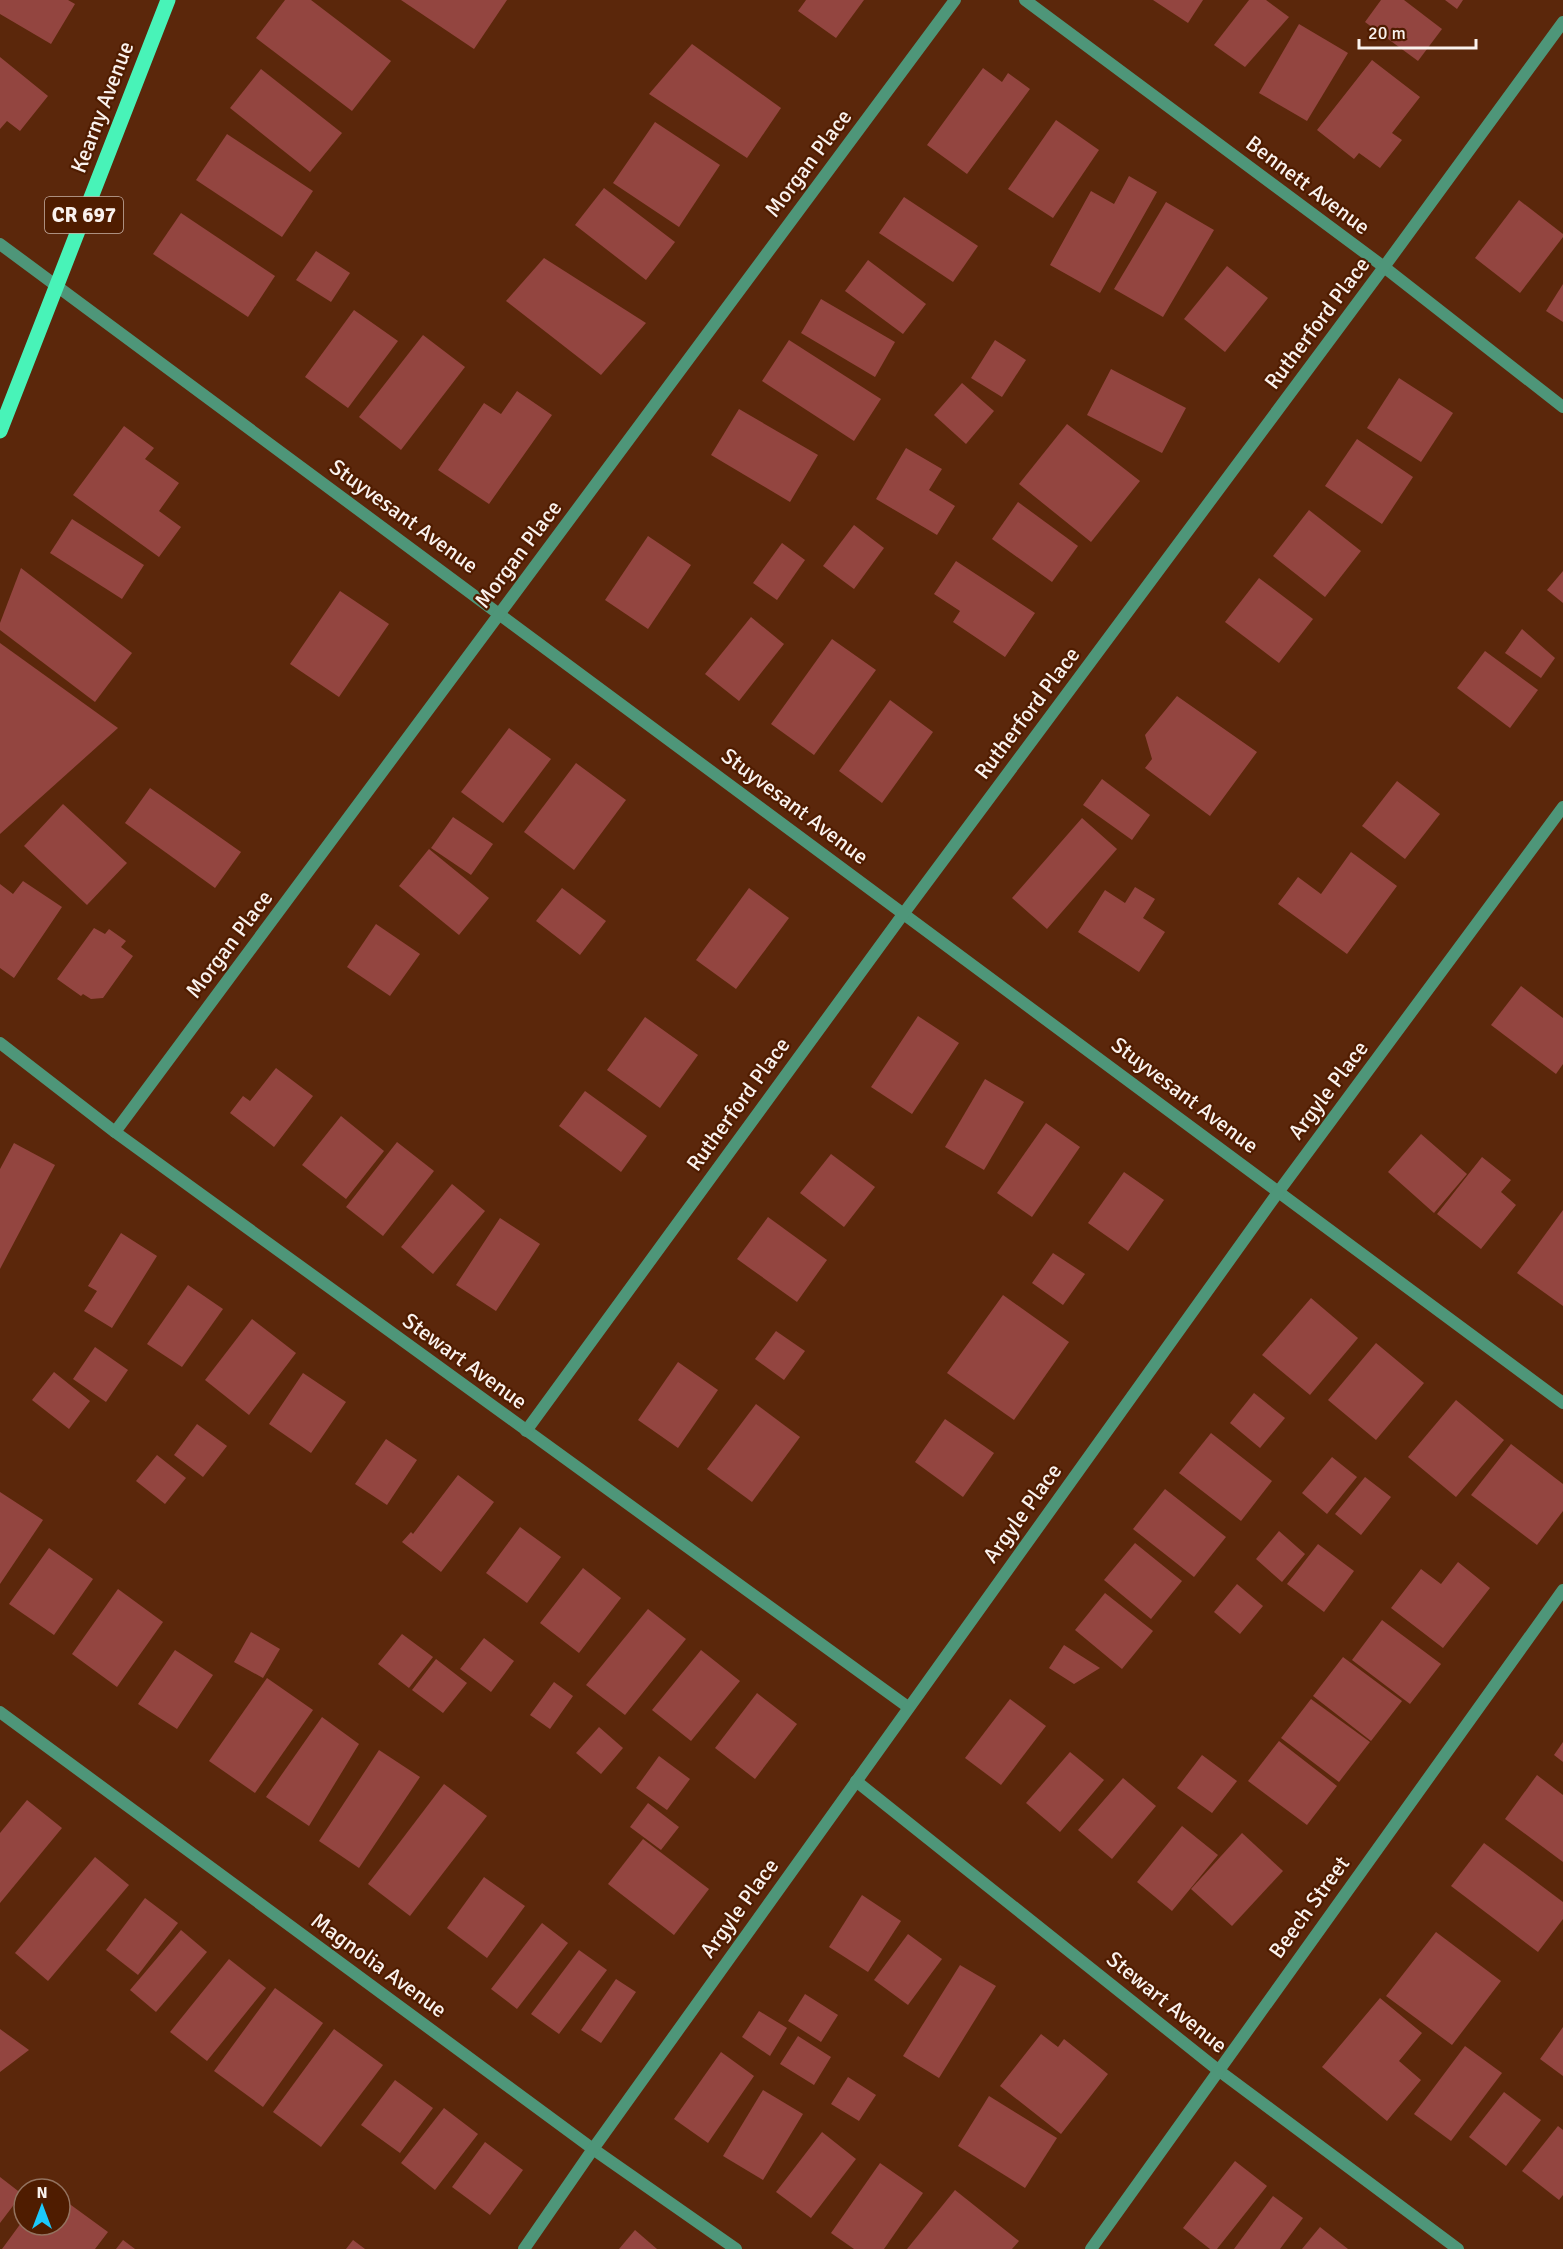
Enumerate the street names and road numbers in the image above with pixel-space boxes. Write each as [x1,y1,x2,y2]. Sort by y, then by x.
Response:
street label: Kearny Avenue [65,37,139,177]
street label: Morgan Place [759,104,857,222]
street label: Bennett Avenue [1241,130,1375,240]
road number: CR 697 [45,197,123,233]
street label: Rutherford Place [1259,252,1375,394]
street label: Stuyvesant Avenue [324,453,484,579]
street label: Morgan Place [469,495,567,613]
street label: Rutherford Place [969,642,1085,784]
street label: Stuyvesant Avenue [716,742,874,870]
street label: Morgan Place [180,885,278,1003]
street label: Stuyvesant Avenue [1106,1031,1264,1159]
street label: Rutherford Place [680,1032,796,1176]
street label: Argyle Place [1282,1035,1374,1145]
street label: Stewart Avenue [398,1307,532,1415]
street label: Argyle Place [977,1458,1067,1568]
street label: Beech Street [1263,1850,1355,1963]
street label: Argyle Place [694,1853,784,1963]
street label: Magnolia Avenue [306,1907,452,2023]
street label: Stewart Avenue [1101,1945,1233,2059]

